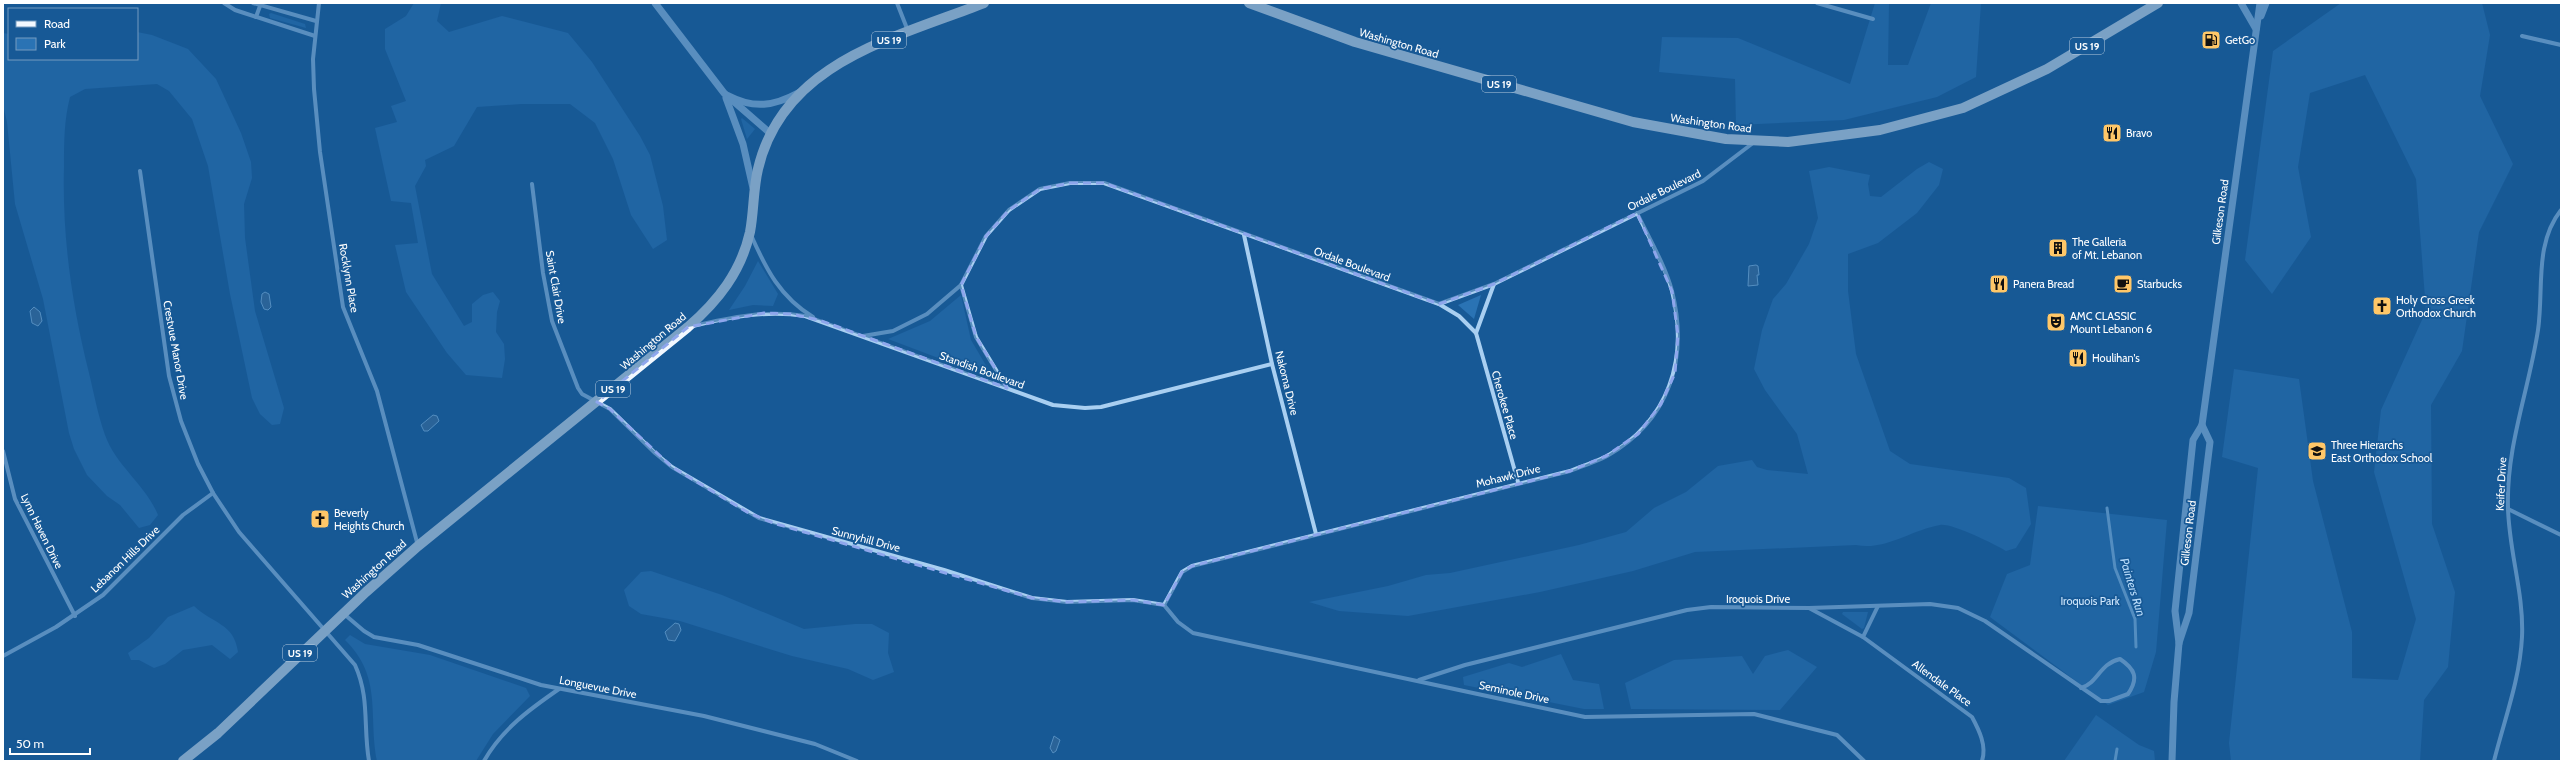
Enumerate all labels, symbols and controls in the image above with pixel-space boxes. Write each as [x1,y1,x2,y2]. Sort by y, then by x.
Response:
legend [8,8,138,60]
text: Road [44,16,70,31]
street label: Washington Road [1358,25,1440,61]
fuel station icon: GetGo [2200,29,2222,51]
road number: US 19 [872,32,906,48]
place label: GetGo [2225,33,2255,47]
text: Park [44,36,66,51]
road number: US 19 [2070,38,2104,54]
road number: US 19 [1482,76,1516,92]
street label: Washington Road [1669,110,1753,136]
restaurant icon: Bravo [2101,122,2123,144]
place label: Bravo [2126,126,2152,140]
street label: Ordale Boulevard [1625,166,1703,214]
street label: Gilkeson Road [2208,179,2232,245]
place label: The Galleria of Mt. Lebanon [2072,235,2142,262]
building icon: The Galleria of Mt. Lebanon [2047,237,2069,259]
street label: Rocklynn Place [336,242,362,314]
street label: Ordale Boulevard [1312,244,1392,284]
street label: Saint Clair Drive [543,249,569,325]
restaurant icon: Panera Bread [1988,273,2010,295]
cafe icon: Starbucks [2112,273,2134,295]
place label: Panera Bread [2013,277,2074,291]
place label: Starbucks [2137,277,2183,291]
place label: Holy Cross Greek Orthodox Church [2396,293,2476,320]
church icon: Holy Cross Greek Orthodox Church [2371,295,2393,317]
street label: Crestvue Manor Drive [160,299,192,401]
street label: Washington Road [617,309,689,373]
place label: AMC CLASSIC Mount Lebanon 6 [2070,309,2152,336]
theatre icon: AMC CLASSIC Mount Lebanon 6 [2045,311,2067,333]
restaurant icon: Houlihan's [2067,347,2089,369]
street label: Standish Boulevard [938,348,1026,392]
street label: Nakoma Drive [1272,349,1302,417]
place label: Houlihan's [2092,351,2140,365]
street label: Cherokee Place [1489,369,1522,441]
road number: US 19 [596,381,630,397]
place label: Three Hierarchs East Orthodox School [2331,438,2433,465]
school or university icon: Three Hierarchs East Orthodox School [2306,440,2328,462]
street label: Keifer Drive [2493,457,2509,511]
street label: Mohawk Drive [1474,461,1542,491]
street label: Lynn Haven Drive [18,491,66,571]
street label: Gilkeson Road [2177,500,2199,566]
place label: Beverly Heights Church [334,506,404,533]
church icon: Beverly Heights Church [309,508,331,530]
street label: Lebanon Hills Drive [88,522,163,595]
street label: Sunnyhill Drive [830,523,902,555]
street label: Washington Road [339,536,409,602]
water label: Painters Run [2117,556,2149,618]
street label: Iroquois Drive [1726,592,1790,606]
park label: Iroquois Park [2060,594,2120,608]
road number: US 19 [283,645,317,661]
street label: Allendale Place [1909,657,1975,710]
street label: Longuevue Drive [558,673,638,701]
street label: Seminole Drive [1478,678,1551,706]
scale bar [10,730,90,756]
text: 50 m [16,736,44,751]

